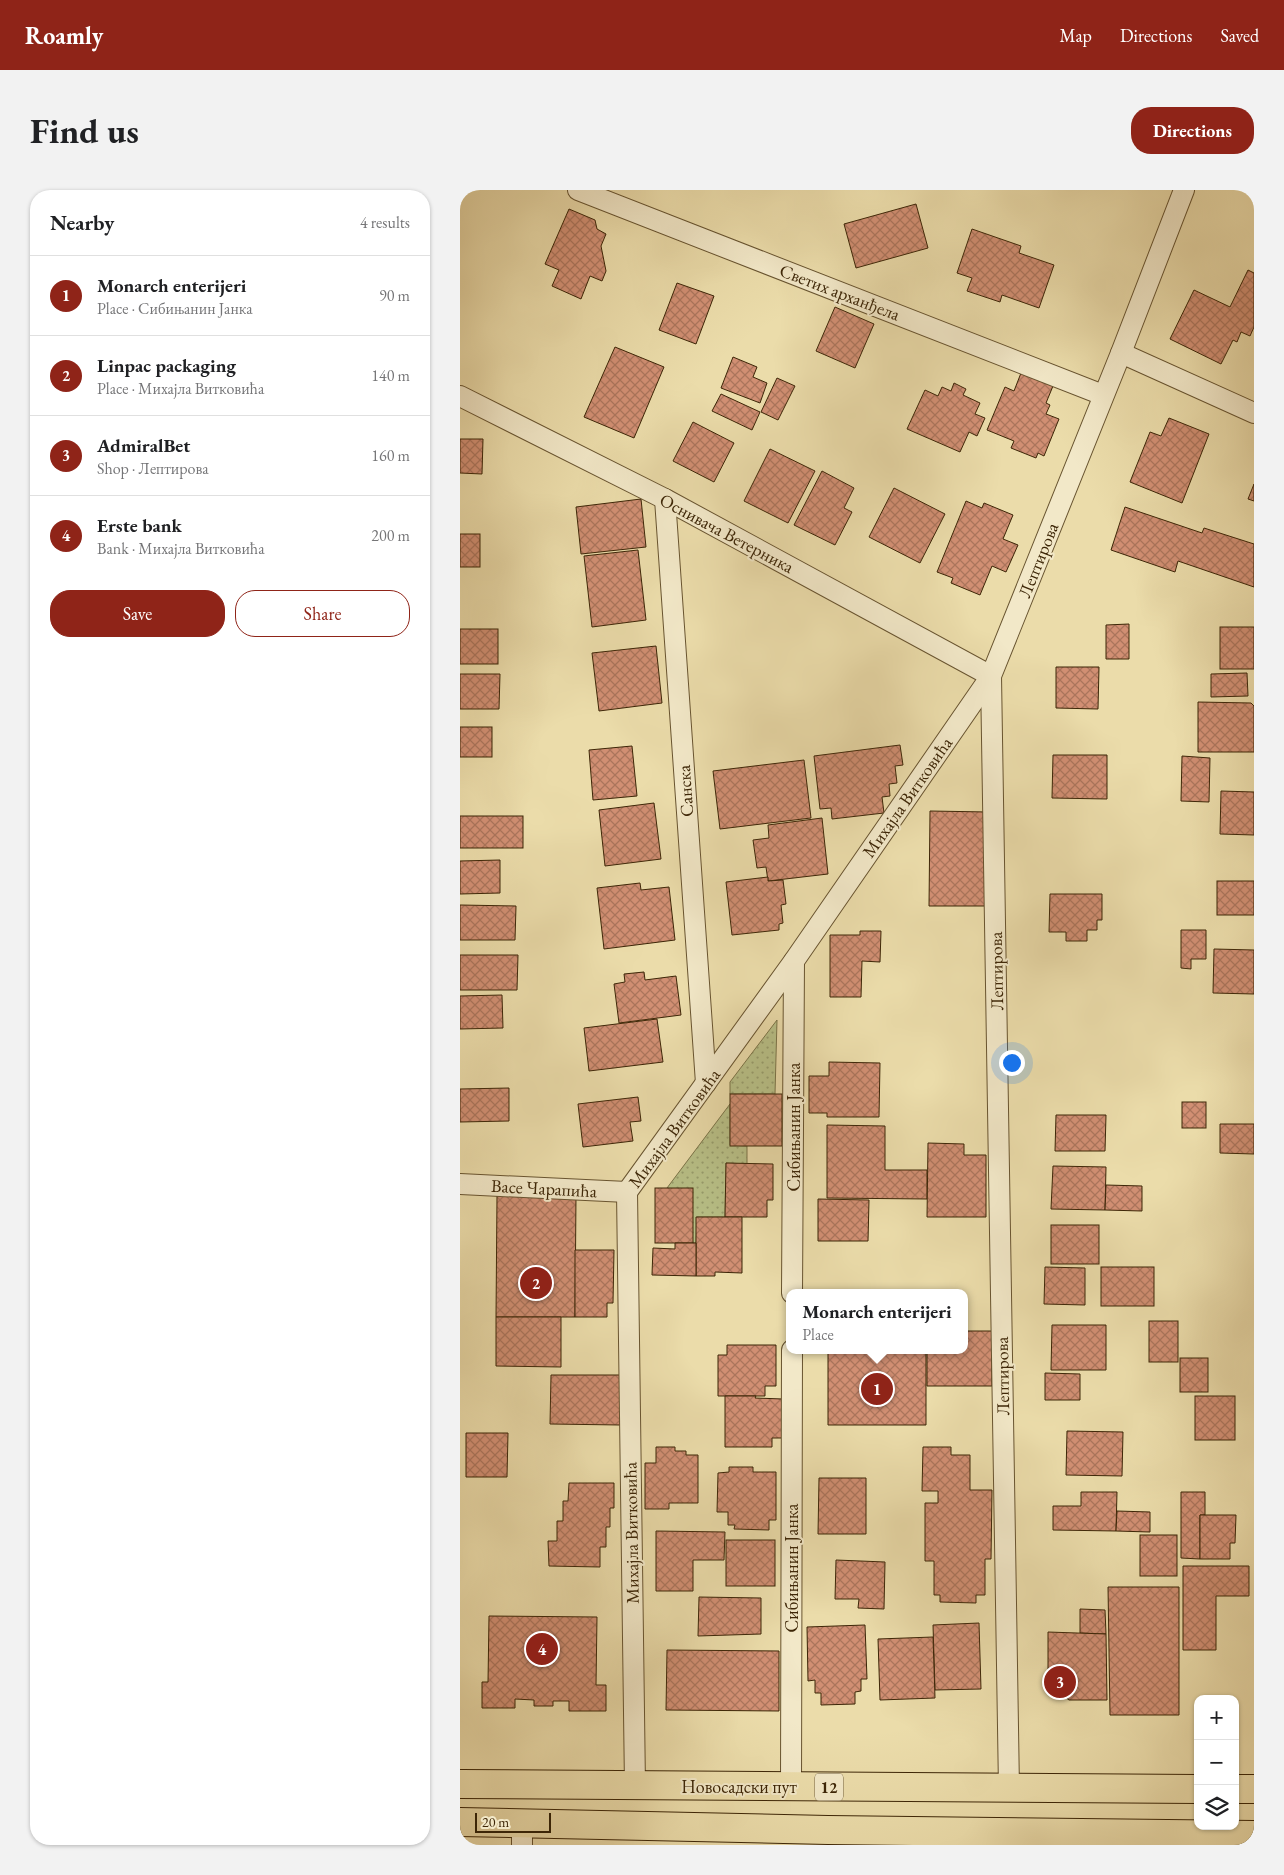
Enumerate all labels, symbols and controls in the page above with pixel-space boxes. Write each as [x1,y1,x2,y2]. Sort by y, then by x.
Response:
text: Roamly [25,20,103,51]
text: Map [1060,24,1092,47]
text: Directions [1120,24,1192,47]
text: Saved [1220,24,1259,47]
button: Directions [1131,107,1254,154]
text: Find us [30,108,139,153]
text: Nearby [50,209,114,236]
text: 4 results [360,212,410,233]
street label: Светих арханђела [776,258,904,326]
text: Monarch enterijeri [97,273,246,298]
text: 1 [62,285,70,306]
text: 90 m [379,285,410,306]
text: Place · Сибињанин Јанка [97,298,253,319]
text: Linpac packaging [97,353,236,378]
text: 2 [62,365,70,386]
text: 140 m [371,365,410,386]
text: Place · Михајла Витковића [97,378,264,399]
text: AdmiralBet [97,433,190,458]
text: 3 [62,445,70,466]
text: 160 m [371,445,410,466]
text: Shop · Лептирова [97,458,209,479]
street label: Оснивача Ветерника [656,488,799,578]
text: Erste bank [97,513,182,538]
street label: Лептирова [1013,518,1064,601]
text: 4 [62,525,70,546]
text: 200 m [371,525,410,546]
text: Bank · Михајла Витковића [97,538,265,559]
button: Save [50,590,225,637]
button: Share [235,590,410,637]
street label: Михајла Витковића [857,732,958,862]
street label: Санска [672,763,698,818]
street label: Лептирова [984,931,1008,1011]
your location [999,1050,1025,1076]
street label: Сибињанин Јанка [782,1062,805,1191]
street label: Михајла Витковића [623,1063,726,1192]
street label: Васе Чарапића [490,1174,598,1202]
pin: 2 [520,1264,552,1302]
popup [786,1289,968,1354]
text: Monarch enterijeri [802,1299,952,1324]
text: Place [802,1324,834,1345]
street label: Лептирова [990,1336,1014,1416]
pin: 1 [861,1370,893,1408]
street label: Михајла Витковића [618,1461,644,1604]
street label: Сибињанин Јанка [780,1503,803,1632]
pin: 4 [526,1630,558,1668]
pin: 3 [1044,1663,1076,1701]
map controls [1194,1695,1239,1830]
button: + [1194,1695,1239,1740]
button: − [1194,1740,1239,1785]
road number: 12 [815,1774,843,1800]
street label: Новосадски пут [681,1775,797,1798]
button: layers [1194,1785,1239,1830]
scale bar [475,1810,551,1833]
text: 20 m [482,1813,509,1831]

